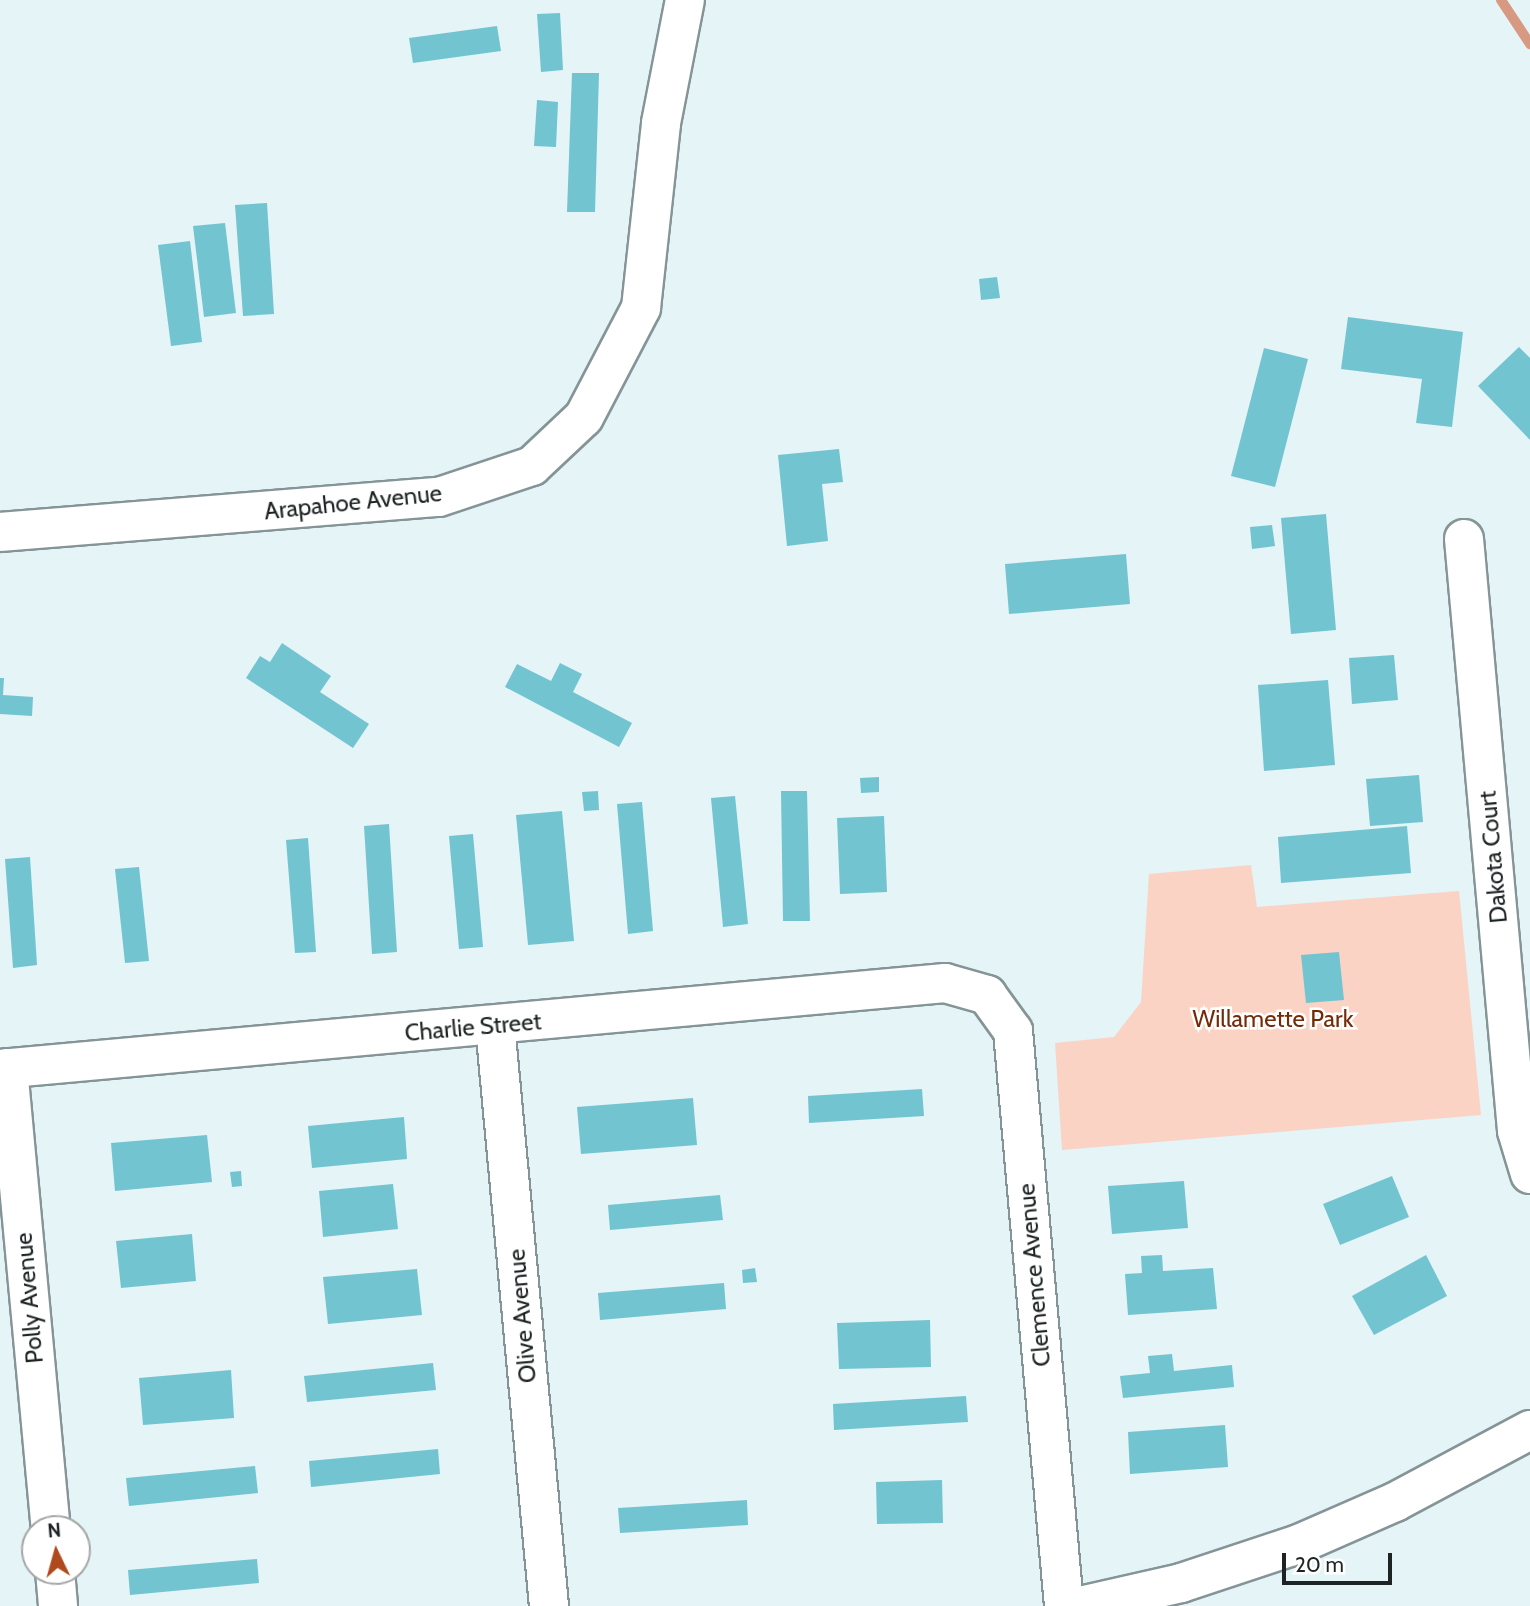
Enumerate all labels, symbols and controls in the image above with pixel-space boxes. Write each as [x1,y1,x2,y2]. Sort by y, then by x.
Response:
street label: Arapahoe Avenue [263,478,443,526]
street label: Dakota Court [1473,790,1513,924]
park label: Willamette Park [1193,1005,1353,1033]
street label: Charlie Street [403,1007,543,1047]
street label: Clemence Avenue [1012,1182,1056,1368]
street label: Polly Avenue [9,1231,49,1365]
street label: Olive Avenue [502,1248,542,1384]
north arrow [21,1515,91,1585]
text: N [47,1519,62,1543]
scale bar [1285,1540,1395,1584]
text: 20 m [1295,1552,1344,1577]

